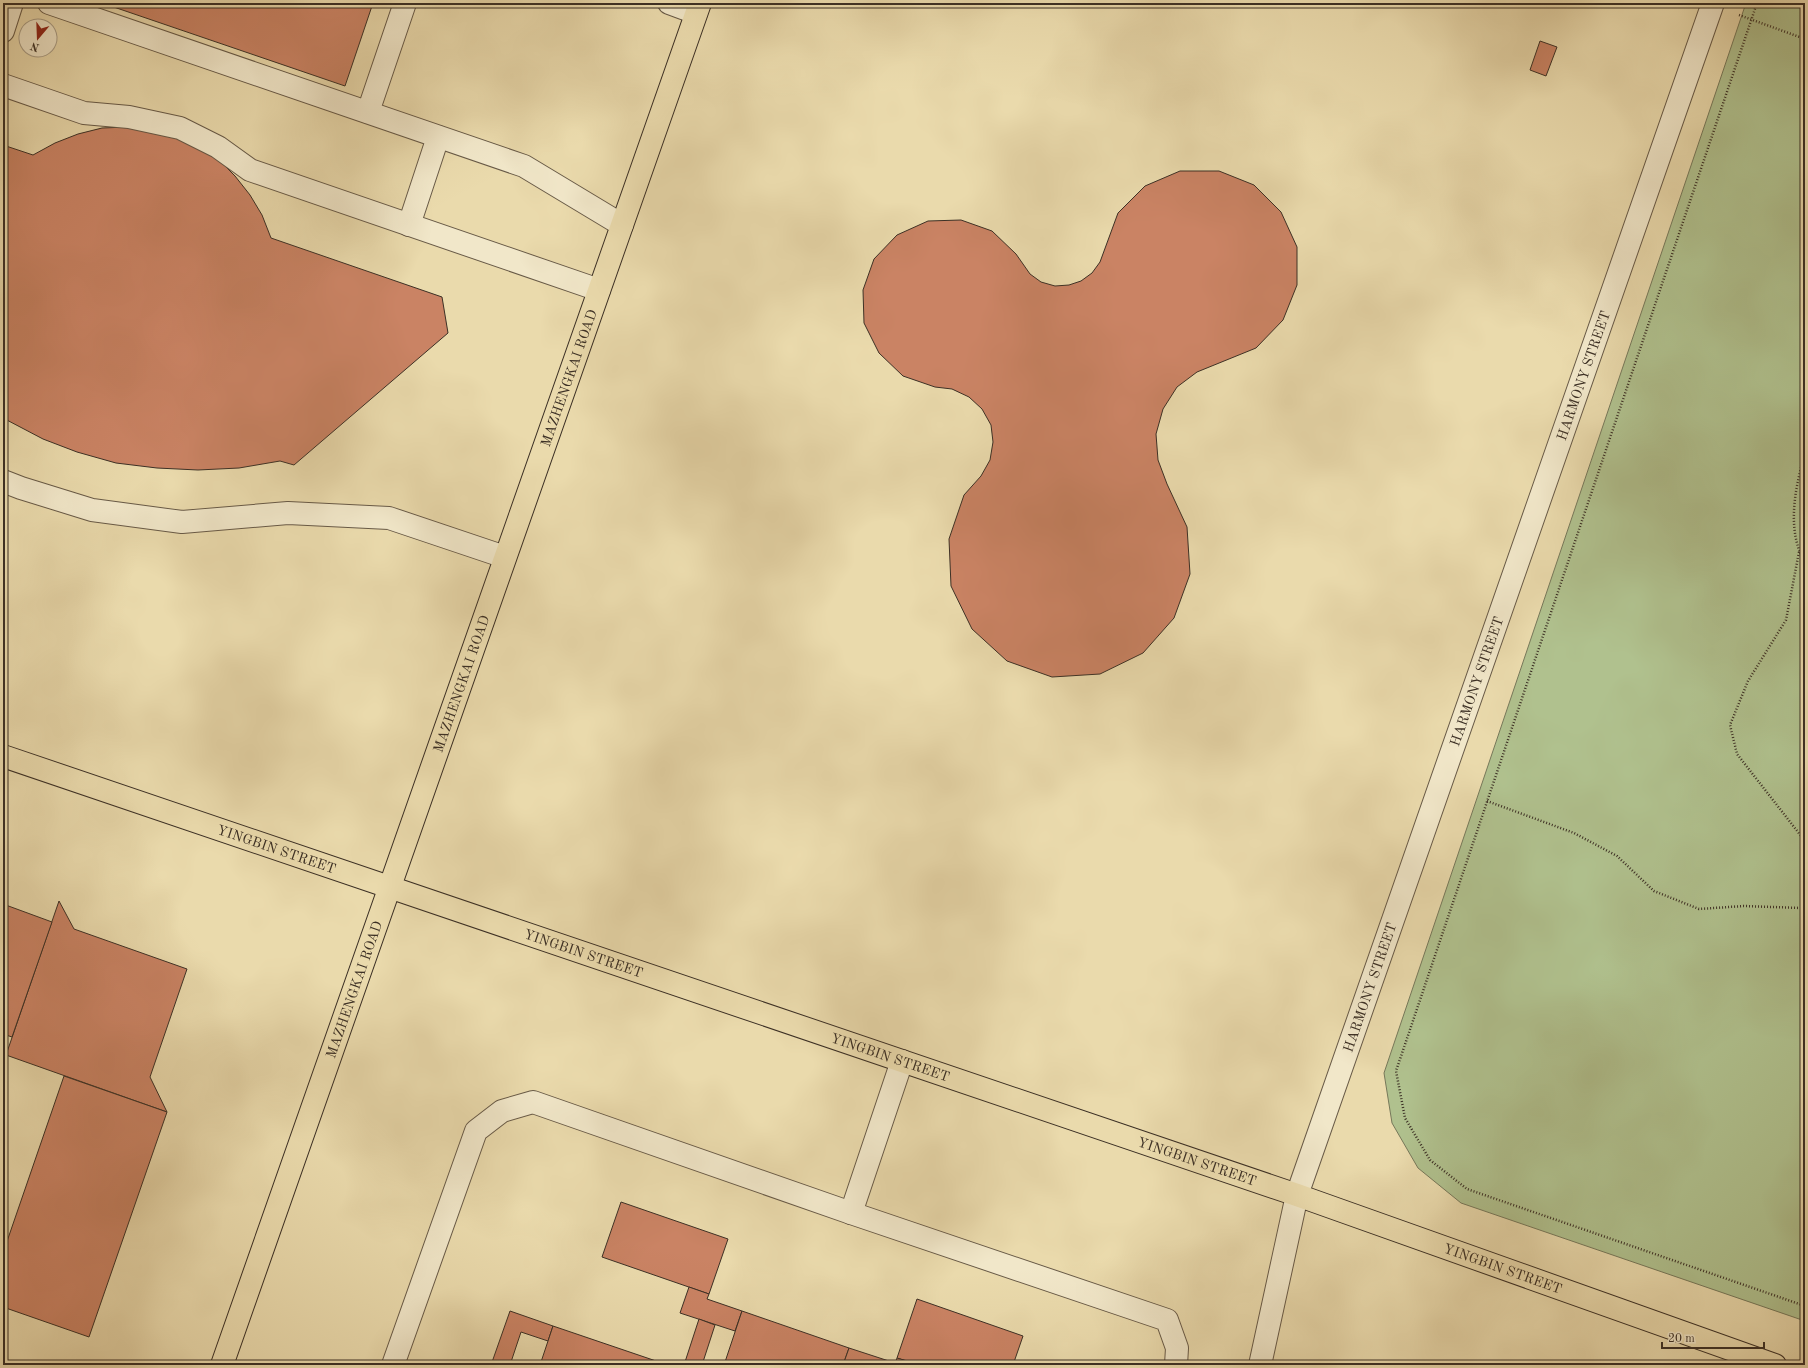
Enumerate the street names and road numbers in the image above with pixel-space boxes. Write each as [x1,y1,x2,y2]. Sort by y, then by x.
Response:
street label: MAZHENGKAI ROAD [539,308,600,449]
street label: HARMONY STREET [1555,309,1613,442]
street label: MAZHENGKAI ROAD [431,613,493,755]
street label: HARMONY STREET [1448,615,1506,748]
street label: YINGBIN STREET [215,823,338,876]
street label: MAZHENGKAI ROAD [324,919,385,1060]
street label: HARMONY STREET [1341,921,1400,1054]
street label: YINGBIN STREET [522,927,644,981]
street label: YINGBIN STREET [829,1031,951,1085]
street label: YINGBIN STREET [1136,1135,1258,1189]
street label: YINGBIN STREET [1442,1242,1564,1297]

